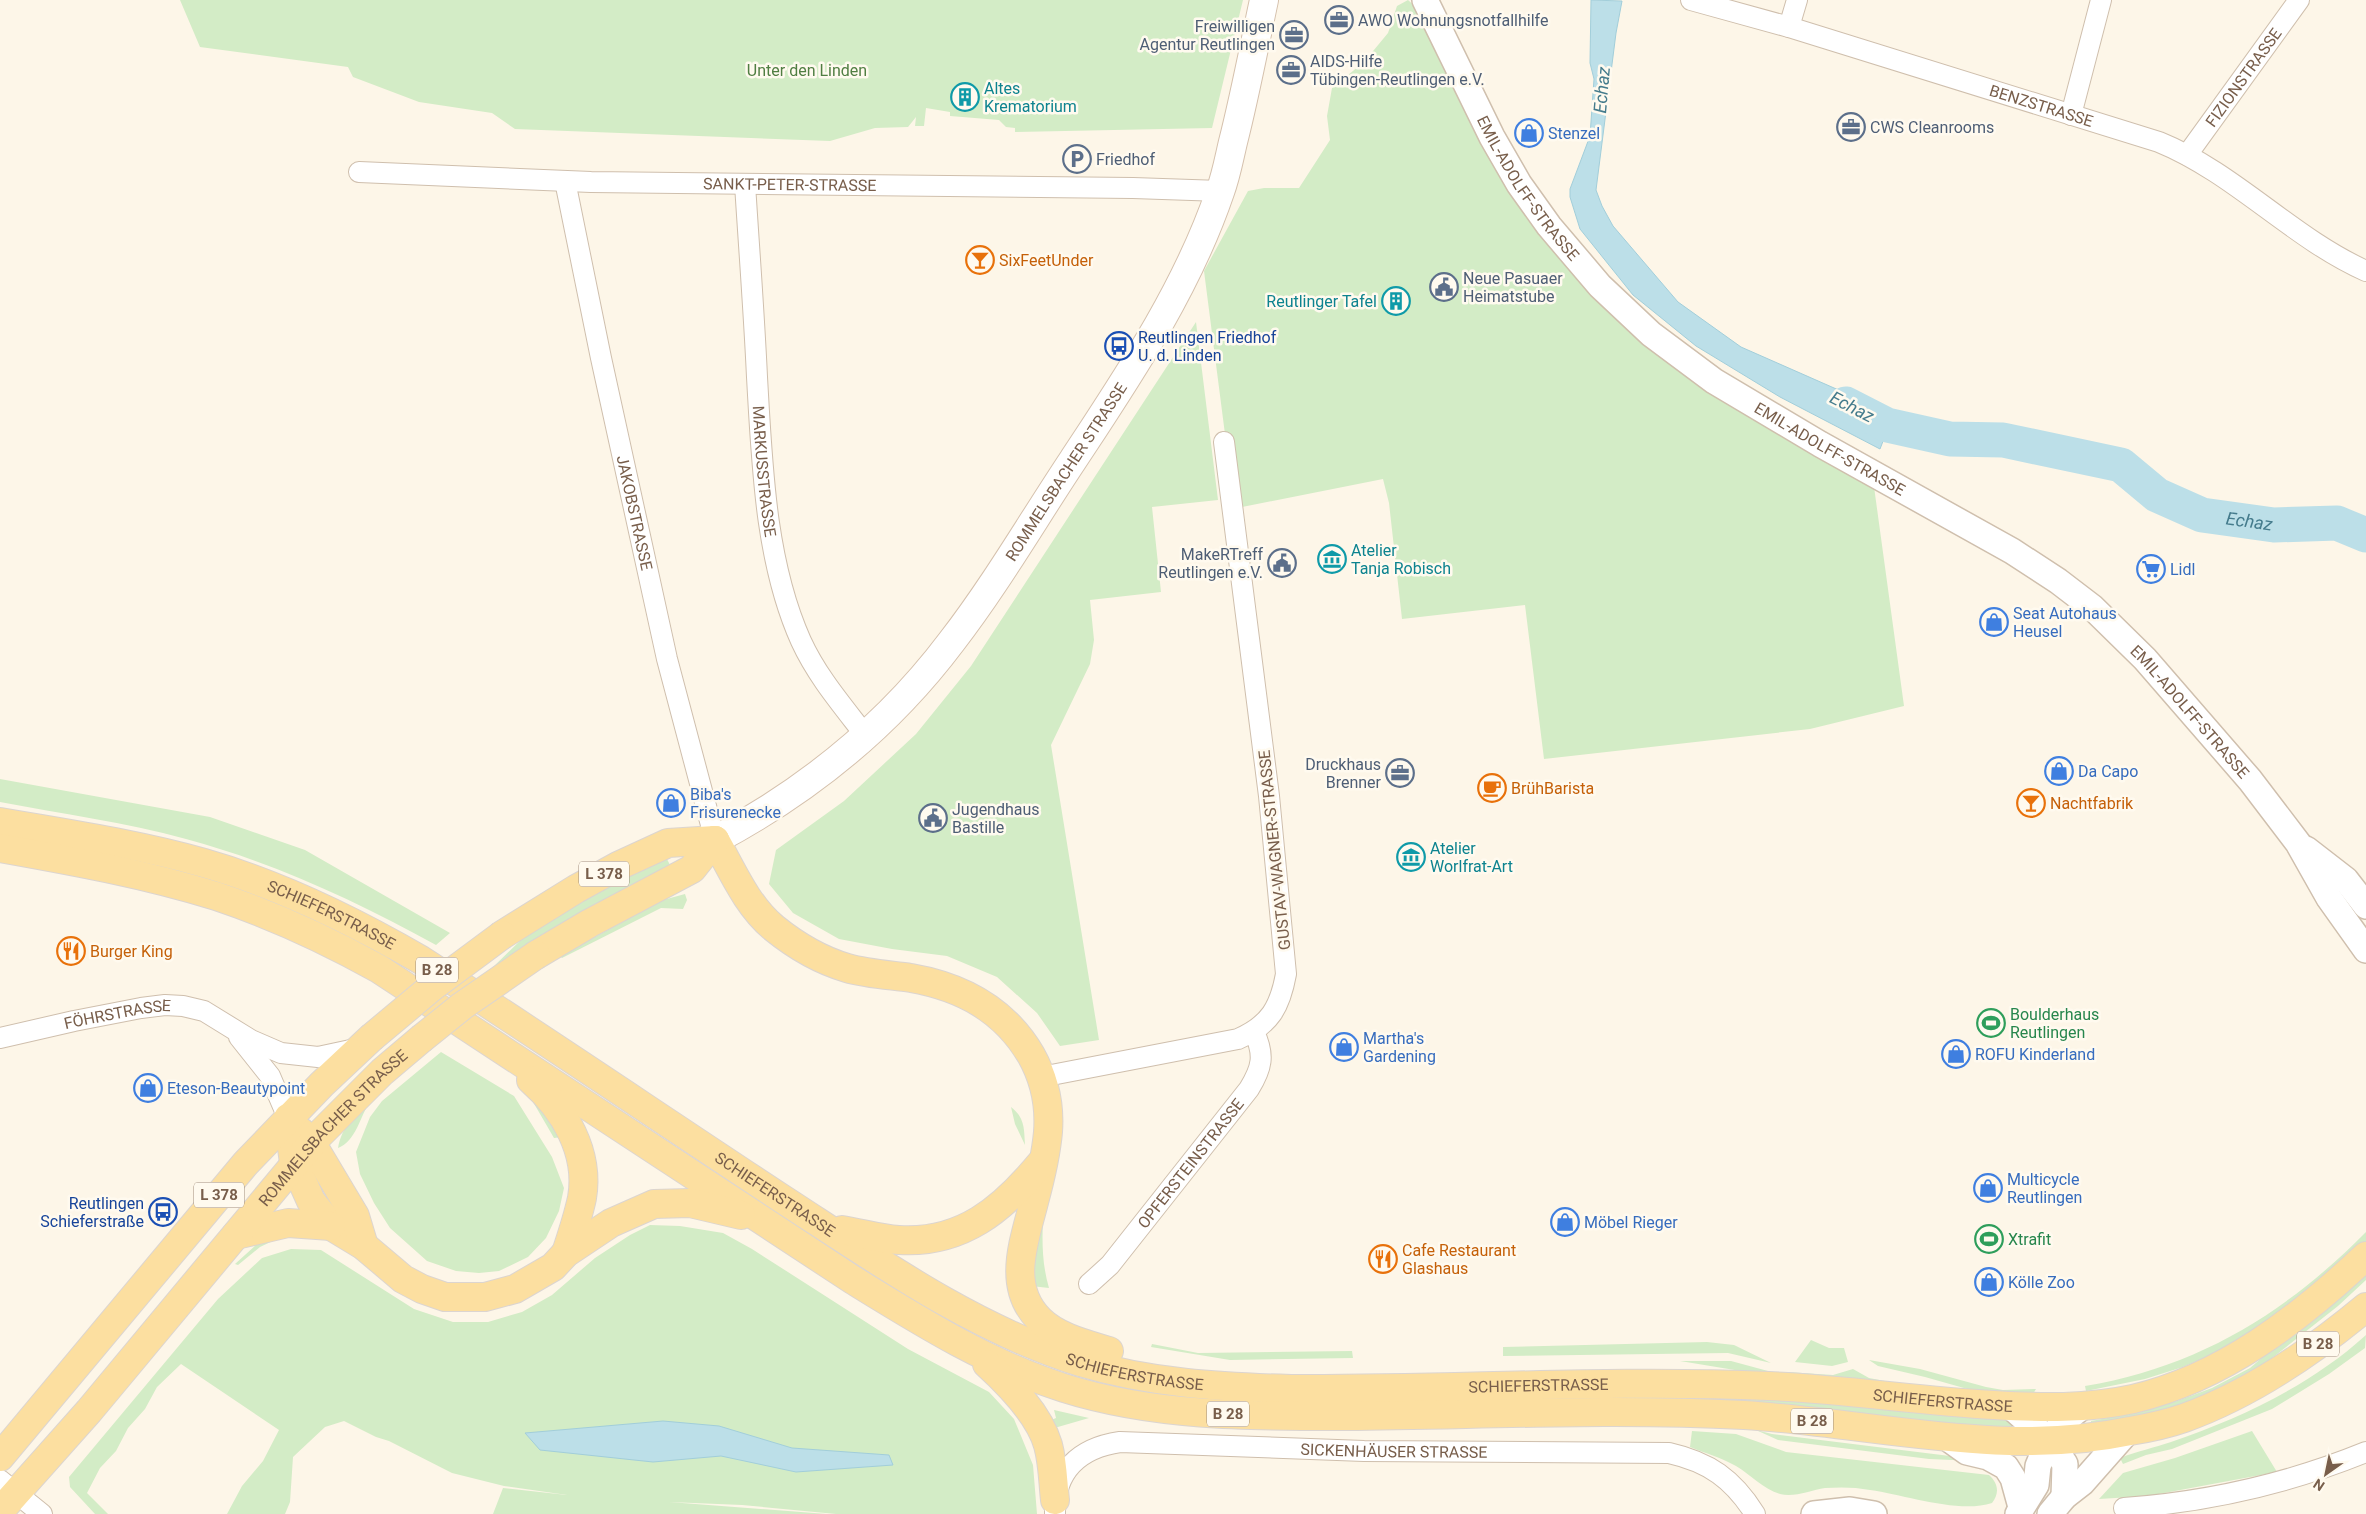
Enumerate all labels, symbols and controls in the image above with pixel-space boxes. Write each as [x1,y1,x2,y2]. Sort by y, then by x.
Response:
office icon: AWO Wohnungsnotfallhilfe [1324,5,1354,35]
place label: AWO Wohnungsnotfallhilfe [1358,11,1548,30]
place label: Freiwilligen Agentur Reutlingen [1139,17,1275,54]
office icon: Freiwilligen Agentur Reutlingen [1279,20,1309,50]
street label: FIZIONSTRASSE [2202,24,2286,130]
place label: AIDS-Hilfe Tübingen-Reutlingen e.V. [1310,52,1485,89]
office icon: AIDS-Hilfe Tübingen-Reutlingen e.V. [1276,55,1306,85]
park label: Unter den Linden [747,61,867,80]
water label: Echaz [1589,65,1614,114]
place label: Altes Krematorium [984,79,1077,116]
street label: BENZSTRASSE [1987,81,2095,131]
building icon: Altes Krematorium [950,82,980,112]
office icon: CWS Cleanrooms [1836,112,1866,142]
street label: EMIL-ADOLFF-STRASSE [1473,113,1583,264]
shop icon: Stenzel [1514,118,1544,148]
place label: CWS Cleanrooms [1870,118,1994,137]
place label: Stenzel [1548,124,1600,143]
parking icon: Friedhof [1062,144,1092,174]
place label: Friedhof [1096,150,1155,169]
street label: SANKT-PETER-STRASSE [703,174,876,195]
bar icon: SixFeetUnder [965,245,995,275]
place label: SixFeetUnder [999,251,1094,270]
place label: Neue Pasuaer Heimatstube [1463,269,1563,306]
public building icon: Neue Pasuaer Heimatstube [1429,272,1459,302]
building icon: Reutlinger Tafel [1381,286,1411,316]
place label: Reutlinger Tafel [1266,292,1377,311]
place label: Reutlingen Friedhof U. d. Linden [1138,328,1277,365]
bus stop icon: Reutlingen Friedhof U. d. Linden [1104,331,1134,361]
street label: ROMMELSBACHER STRASSE [1002,379,1131,565]
water label: Echaz [1827,387,1878,427]
street label: EMIL-ADOLFF-STRASSE [1751,398,1908,500]
street label: MARKUSSTRASSE [749,405,780,538]
street label: JAKOBSTRASSE [613,453,656,572]
water label: Echaz [2225,507,2274,535]
place label: Atelier Tanja Robisch [1351,541,1451,578]
museum icon: Atelier Tanja Robisch [1317,544,1347,574]
place label: MakeRTreff Reutlingen e.V. [1158,545,1263,582]
public building icon: MakeRTreff Reutlingen e.V. [1267,548,1297,578]
supermarket icon: Lidl [2136,554,2166,584]
place label: Lidl [2170,560,2195,579]
place label: Seat Autohaus Heusel [2013,604,2117,641]
shop icon: Seat Autohaus Heusel [1979,607,2009,637]
street label: EMIL-ADOLFF-STRASSE [2127,641,2253,782]
street label: GUSTAV-WAGNER-STRASSE [1255,749,1294,951]
place label: Druckhaus Brenner [1305,755,1382,792]
shop icon: Da Capo [2044,756,2074,786]
office icon: Druckhaus Brenner [1385,758,1415,788]
place label: Da Capo [2078,762,2138,781]
cafe icon: BrühBarista [1477,773,1507,803]
place label: BrühBarista [1511,779,1594,798]
place label: Biba's Frisurenecke [690,785,781,822]
shop icon: Biba's Frisurenecke [656,788,686,818]
bar icon: Nachtfabrik [2016,788,2046,818]
place label: Nachtfabrik [2050,794,2134,813]
place label: Jugendhaus Bastille [952,800,1040,837]
public building icon: Jugendhaus Bastille [918,803,948,833]
place label: Atelier Worlfrat-Art [1430,839,1513,876]
museum icon: Atelier Worlfrat-Art [1396,842,1426,872]
road number: L 378 [579,862,629,886]
street label: SCHIEFERSTRASSE [265,876,399,954]
restaurant icon: Burger King [56,936,86,966]
place label: Burger King [90,942,173,961]
road number: B 28 [416,958,458,982]
street label: FÖHRSTRASSE [62,996,171,1033]
place label: Boulderhaus Reutlingen [2010,1005,2099,1042]
sports icon: Boulderhaus Reutlingen [1976,1008,2006,1038]
place label: Martha's Gardening [1363,1029,1436,1066]
shop icon: Martha's Gardening [1329,1032,1359,1062]
shop icon: ROFU Kinderland [1941,1039,1971,1069]
place label: ROFU Kinderland [1975,1045,2095,1064]
street label: ROMMELSBACHER STRASSE [255,1046,411,1210]
shop icon: Eteson-Beautypoint [133,1073,163,1103]
place label: Eteson-Beautypoint [167,1079,305,1098]
street label: OPFERSTEINSTRASSE [1134,1095,1248,1232]
street label: SCHIEFERSTRASSE [711,1148,838,1241]
place label: Multicycle Reutlingen [2007,1170,2082,1207]
shop icon: Multicycle Reutlingen [1973,1173,2003,1203]
road number: L 378 [194,1182,244,1208]
place label: Reutlingen Schieferstraße [40,1194,144,1231]
bus stop icon: Reutlingen Schieferstraße [148,1197,178,1227]
shop icon: Möbel Rieger [1550,1207,1580,1237]
place label: Möbel Rieger [1584,1213,1678,1232]
sports icon: Xtrafit [1974,1224,2004,1254]
place label: Xtrafit [2008,1230,2051,1249]
place label: Cafe Restaurant Glashaus [1402,1241,1516,1278]
restaurant icon: Cafe Restaurant Glashaus [1368,1244,1398,1274]
shop icon: Kölle Zoo [1974,1267,2004,1297]
place label: Kölle Zoo [2008,1273,2075,1292]
road number: B 28 [2297,1332,2339,1356]
street label: SCHIEFERSTRASSE [1063,1349,1204,1394]
street label: SCHIEFERSTRASSE [1468,1375,1609,1397]
street label: SCHIEFERSTRASSE [1872,1385,2013,1416]
road number: B 28 [1207,1402,1249,1426]
road number: B 28 [1791,1408,1833,1434]
street label: SICKENHÄUSER STRASSE [1300,1440,1487,1462]
north arrow [2301,1449,2351,1499]
text: N [2310,1475,2327,1494]

